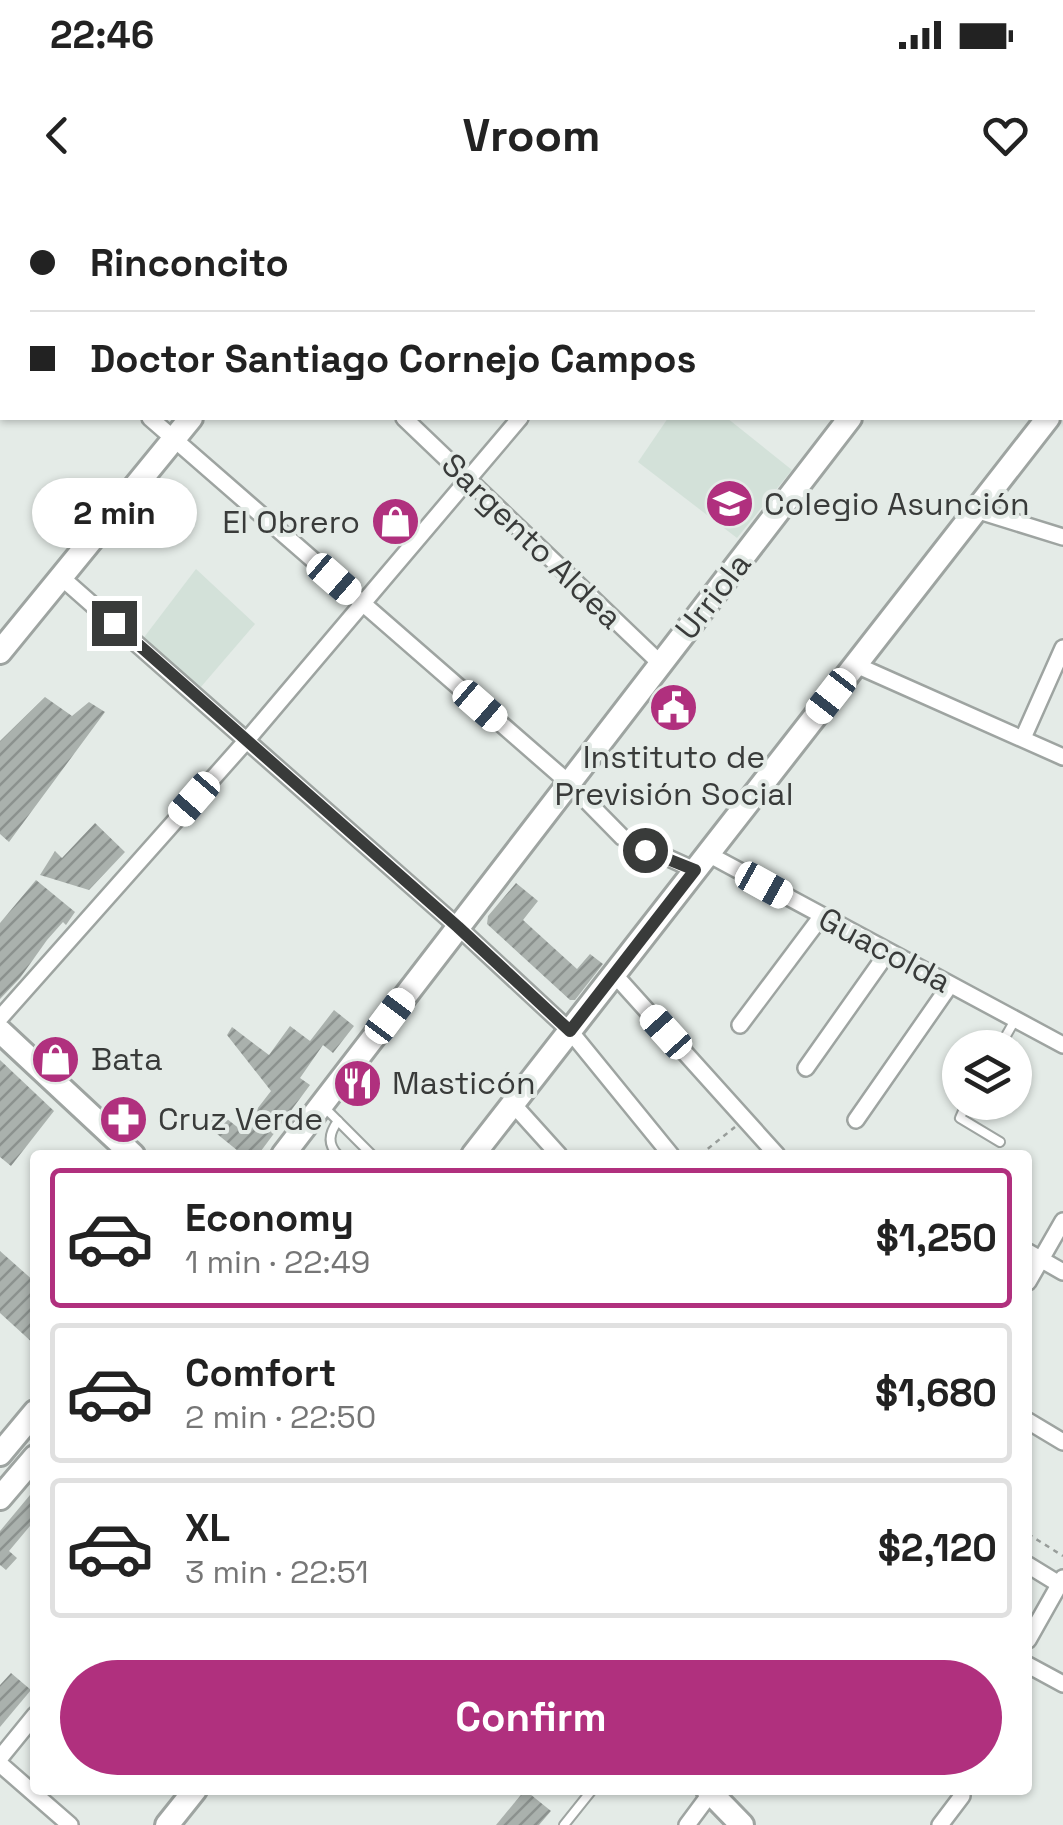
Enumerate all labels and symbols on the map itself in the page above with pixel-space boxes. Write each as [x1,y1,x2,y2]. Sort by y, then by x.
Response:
street label: Sargento Aldea [433,445,631,637]
callout: 2 min [32,478,196,548]
school or university icon: Colegio Asunción [703,478,755,530]
place label: Colegio Asunción [764,484,1030,524]
shop icon: El Obrero [369,496,421,548]
place label: El Obrero [222,502,360,542]
street label: Urriola [667,545,759,647]
car [302,548,366,610]
route end [92,601,137,646]
car [801,663,861,729]
car [448,675,512,737]
public building icon: Instituto de Previsión Social [648,681,700,733]
place label: Instituto de Previsión Social [554,737,794,814]
car [163,767,225,831]
route start [623,828,668,873]
car [730,857,798,913]
street label: Guacolda [812,898,958,1002]
car [360,983,420,1049]
car [635,1000,697,1064]
shop icon: Bata [30,1033,82,1085]
place label: Bata [91,1039,163,1079]
restaurant icon: Masticón [331,1057,383,1109]
place label: Masticón [392,1063,536,1103]
pharmacy icon: Cruz Verde [97,1093,149,1145]
place label: Cruz Verde [158,1099,323,1139]

